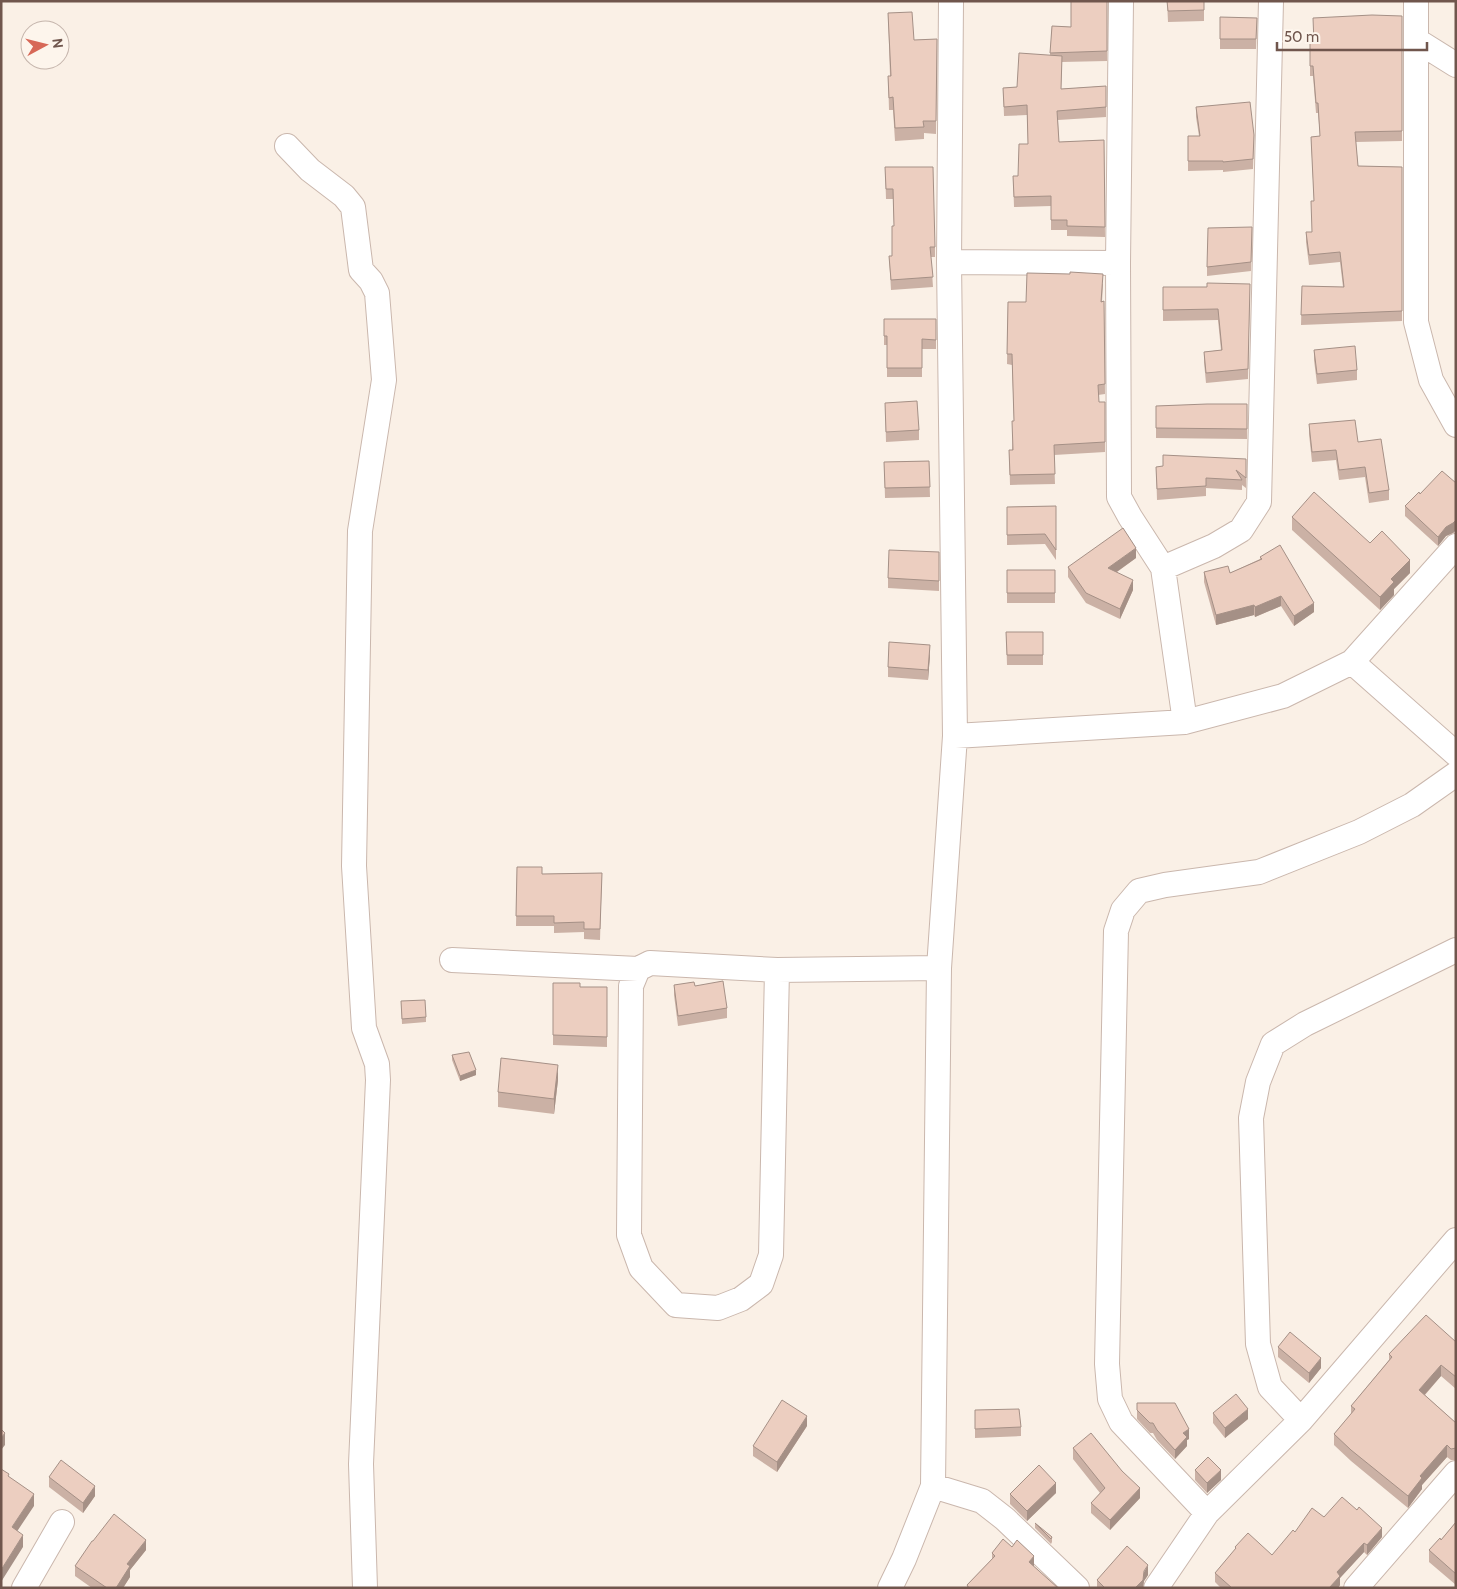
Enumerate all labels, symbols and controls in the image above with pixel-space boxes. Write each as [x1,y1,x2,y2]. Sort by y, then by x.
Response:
north arrow [20,20,70,70]
scale bar [1277,20,1427,52]
text: 50 m [1284,28,1319,46]
text: N [48,37,67,49]

